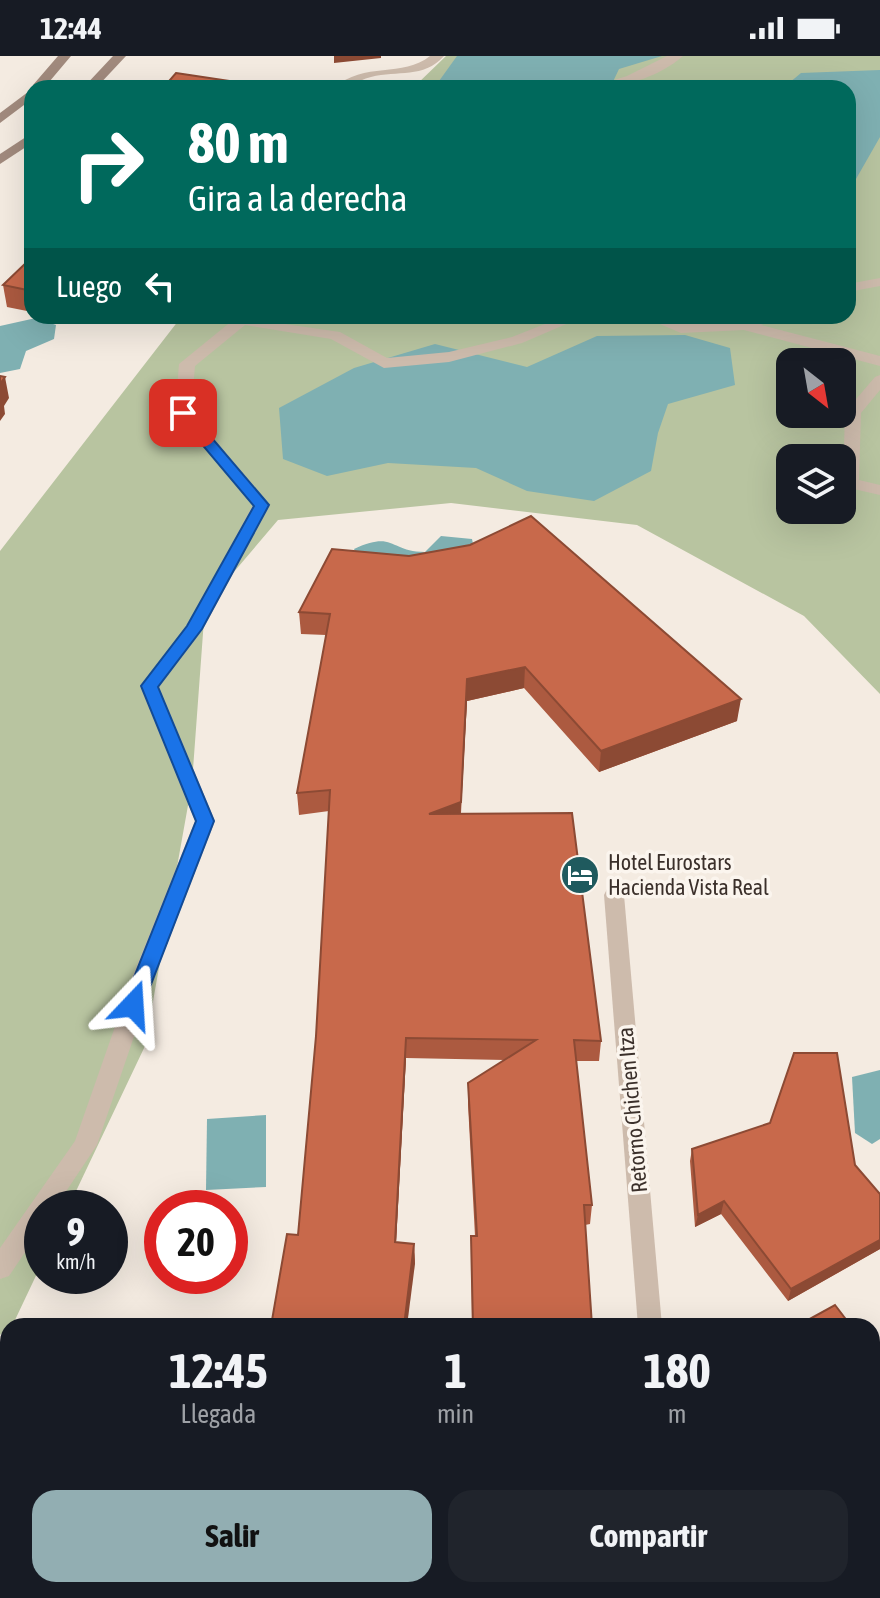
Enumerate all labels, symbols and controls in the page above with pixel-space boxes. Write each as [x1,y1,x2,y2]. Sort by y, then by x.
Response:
text: 12:44 [40,11,102,45]
text: 80 m [188,111,289,175]
icon: right [56,112,160,216]
text: Gira a la derecha [188,177,408,219]
icon: left [138,264,182,308]
text: Luego [56,269,122,303]
north arrow [776,348,856,428]
map controls [776,348,856,524]
pin [149,379,217,447]
icon: arrive [161,391,205,435]
button: layers [776,444,856,524]
place label: Hotel Eurostars Hacienda Vista Real [608,849,769,900]
hotel icon: Hotel Eurostars Hacienda Vista Real [559,854,601,896]
position arrow [91,963,175,1047]
street label: Retorno Chichen Itza [612,1026,652,1194]
speed limit sign: 20 [144,1190,248,1294]
text: 9 [67,1209,85,1254]
text: km/h [56,1250,96,1273]
text: 12:45 [169,1343,268,1398]
text: 1 [444,1343,467,1398]
text: 180 [643,1343,711,1398]
text: Llegada [181,1399,256,1429]
text: min [437,1399,474,1429]
text: m [668,1399,686,1429]
button: Salir [32,1490,432,1582]
button: Compartir [448,1490,848,1582]

